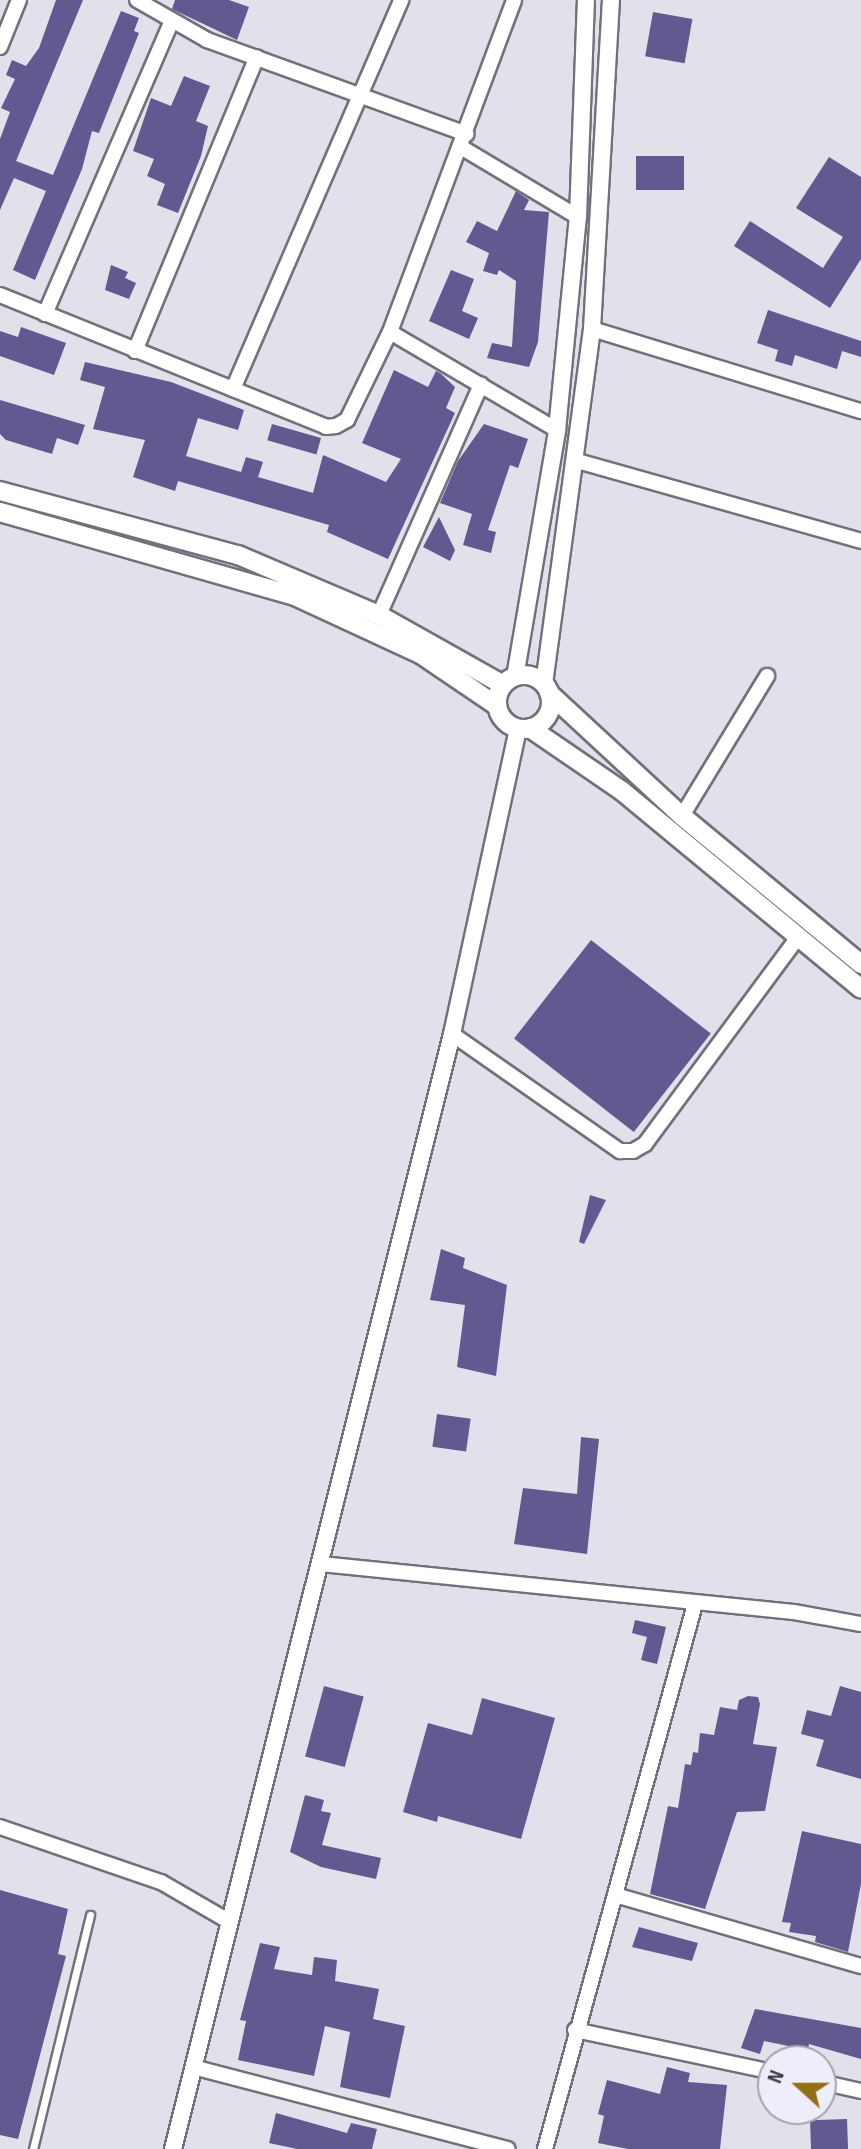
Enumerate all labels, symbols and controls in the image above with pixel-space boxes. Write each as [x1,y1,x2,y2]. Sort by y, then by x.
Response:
north arrow [757,2045,837,2125]
text: N [761,2067,791,2087]

